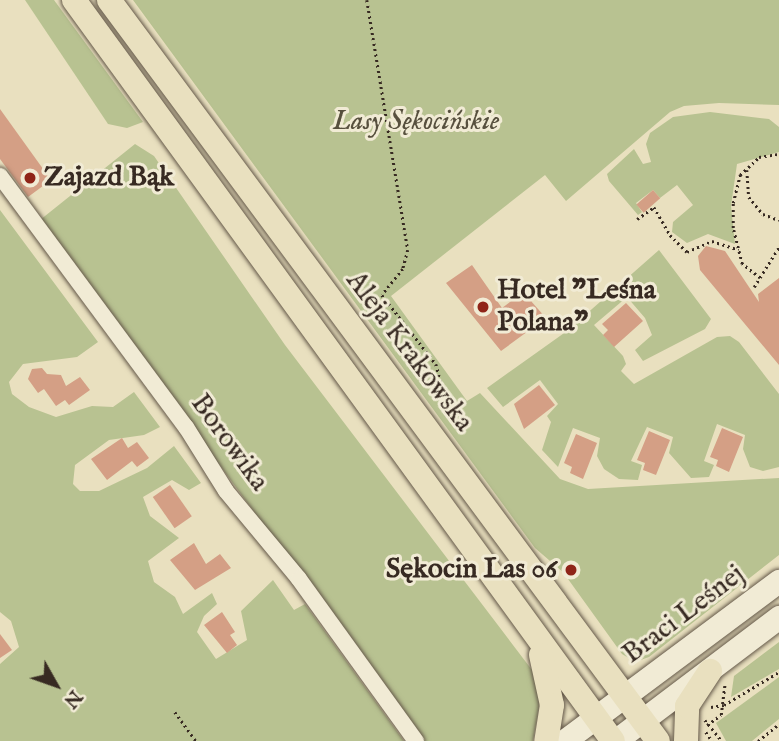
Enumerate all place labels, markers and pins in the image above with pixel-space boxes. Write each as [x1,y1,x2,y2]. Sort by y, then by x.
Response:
place label: Zajazd Bąk [44,161,174,195]
marker: Zajazd Bąk [22,170,38,186]
place label: Hotel "Leśna Polana" [497,274,656,340]
marker: Hotel "Leśna Polana" [475,299,491,315]
place label: Sękocin Las 06 [386,553,557,587]
marker: Sękocin Las 06 [563,562,579,578]

